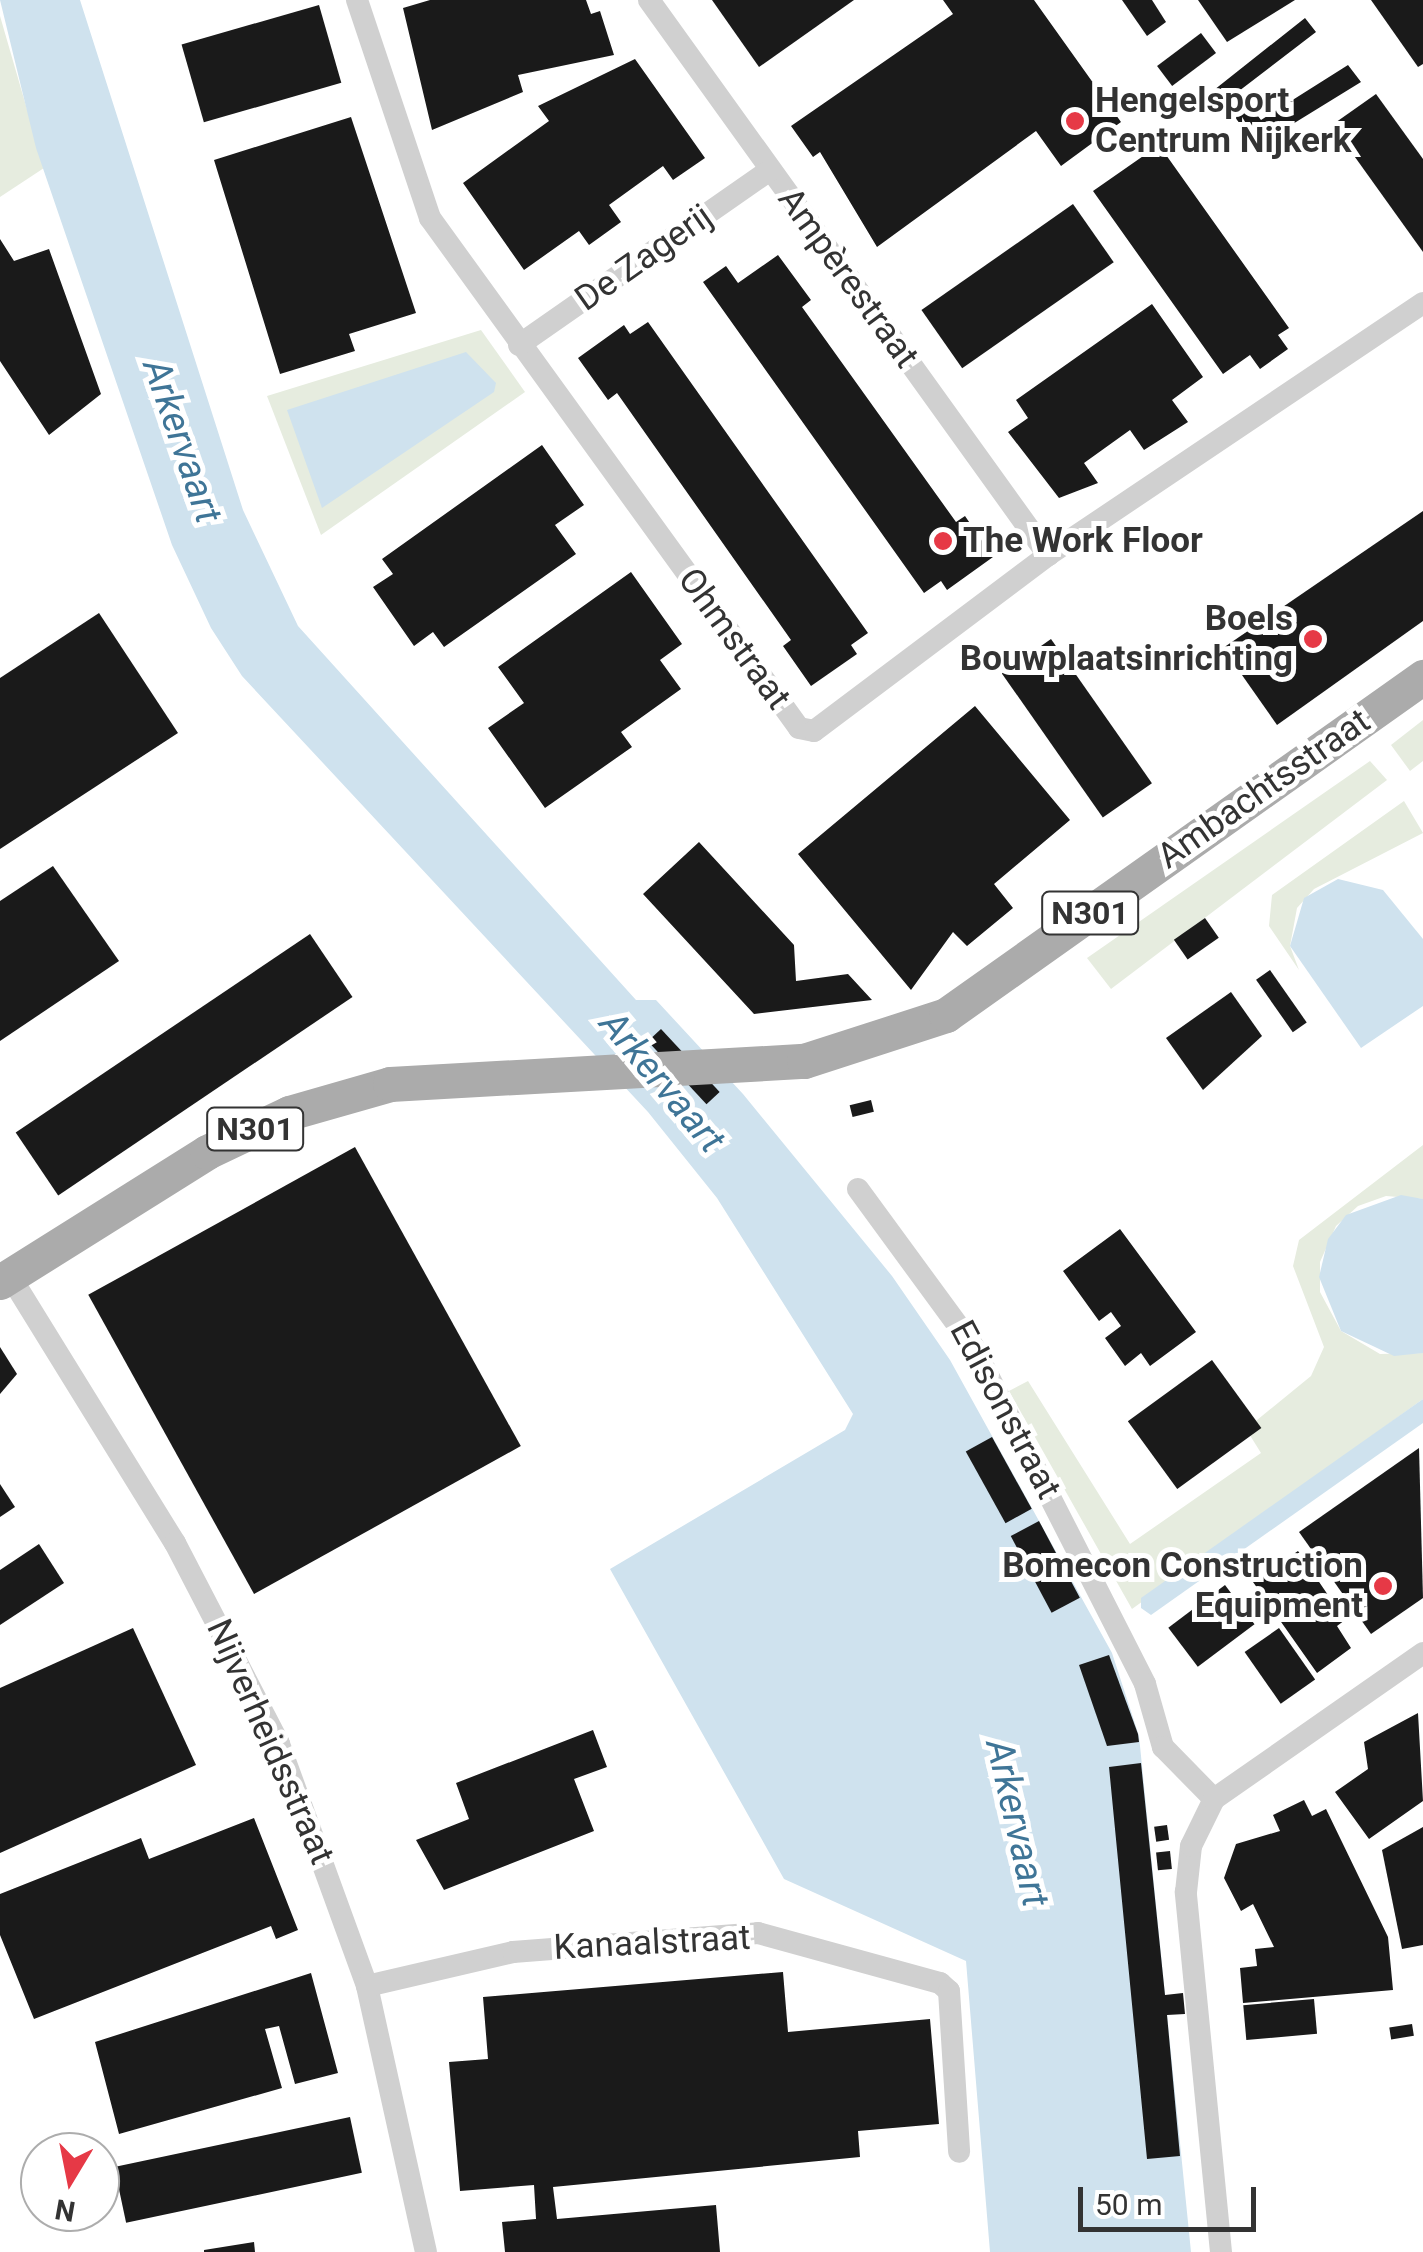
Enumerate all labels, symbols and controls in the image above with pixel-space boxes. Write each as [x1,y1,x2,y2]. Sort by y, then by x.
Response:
place label: Hengelsport Centrum Nijkerk [1095,80,1352,162]
marker: Hengelsport Centrum Nijkerk [1064,110,1086,132]
street label: Ampèrestraat [769,180,927,376]
street label: De Zagerij [568,196,720,320]
water label: Arkervaart [133,353,231,529]
place label: The Work Floor [963,520,1203,562]
marker: The Work Floor [932,530,954,552]
street label: Ohmstraat [669,560,799,718]
place label: Boels Bouwplaatsinrichting [960,598,1293,680]
marker: Boels Bouwplaatsinrichting [1302,628,1324,650]
street label: Ambachtsstraat [1150,700,1378,878]
road number: N301 [1040,886,1140,940]
water label: Arkervaart [590,1002,734,1162]
road number: N301 [205,1102,305,1156]
street label: Edisonstraat [941,1314,1069,1506]
place label: Bomecon Construction Equipment [1002,1545,1363,1627]
marker: Bomecon Construction Equipment [1372,1575,1394,1597]
street label: Nijverheidsstraat [197,1613,343,1871]
water label: Arkervaart [976,1735,1058,1911]
street label: Kanaalstraat [552,1917,752,1969]
north arrow [20,2132,120,2232]
scale bar [1083,2167,1260,2229]
text: 50 m [1095,2187,1162,2222]
text: N [52,2192,78,2228]

